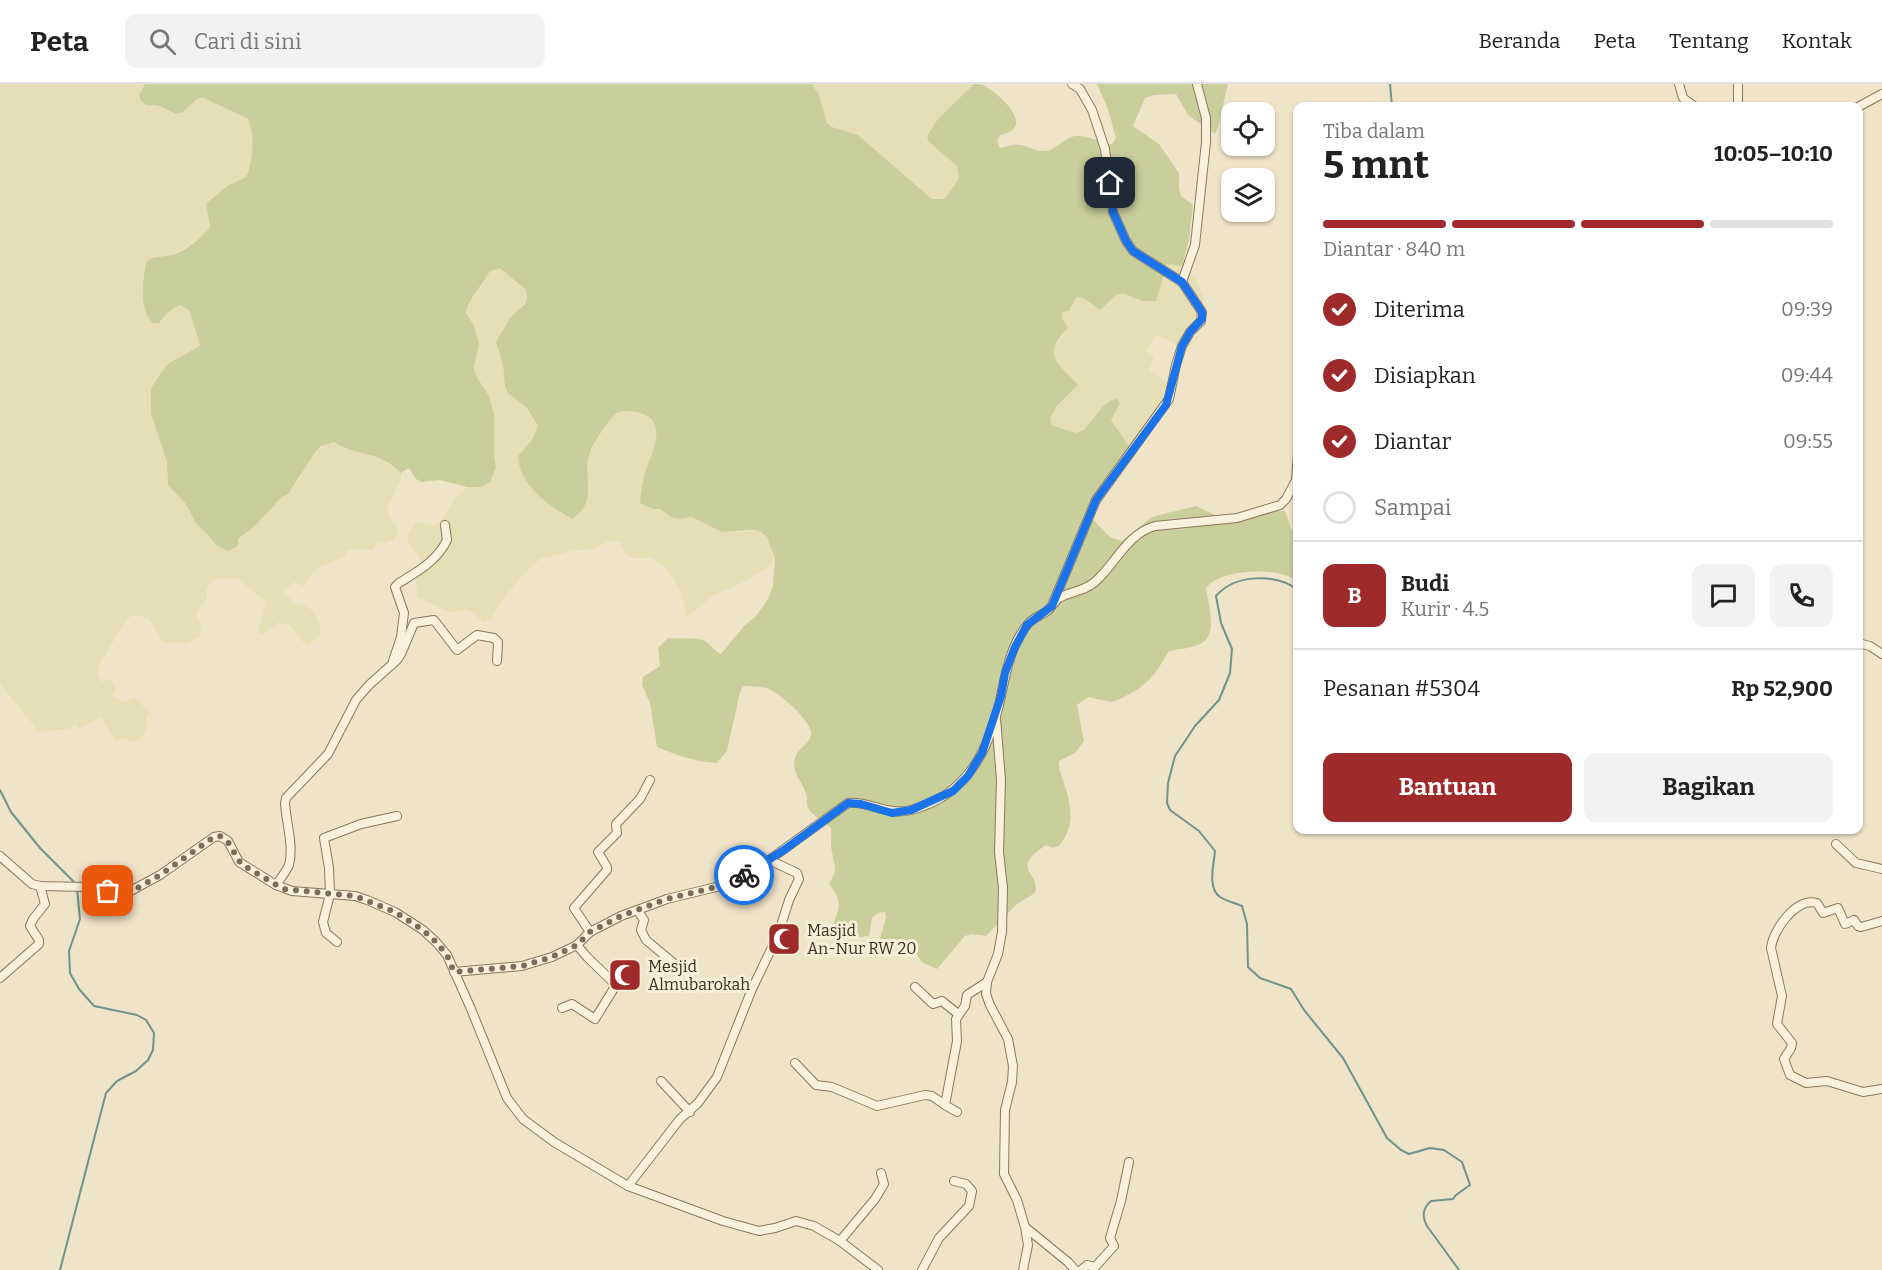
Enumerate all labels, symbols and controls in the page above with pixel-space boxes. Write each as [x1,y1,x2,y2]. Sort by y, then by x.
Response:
search box [125,14,545,68]
text: Peta [30,25,89,58]
icon: search [146,25,179,58]
text: Cari di sini [194,28,301,55]
text: Beranda [1479,28,1560,54]
text: Peta [1593,28,1636,54]
text: Tentang [1669,28,1749,54]
text: Kontak [1782,28,1852,54]
map controls [1221,102,1275,222]
button: locate [1221,102,1275,156]
text: Tiba dalam [1323,119,1425,143]
text: 10:05–10:10 [1714,140,1833,167]
text: 5 mnt [1323,142,1429,188]
pin [1084,157,1135,208]
icon: home [1093,166,1126,199]
button: layers [1221,168,1275,222]
text: Diantar · 840 m [1323,237,1465,261]
icon: check [1323,293,1356,326]
text: Diterima [1374,296,1465,323]
text: 09:39 [1781,297,1833,321]
icon: check [1323,359,1356,392]
text: Disiapkan [1374,362,1476,389]
text: 09:44 [1781,363,1833,387]
icon: check [1323,425,1356,458]
text: Diantar [1374,428,1451,455]
text: 09:55 [1783,429,1833,453]
text: Sampai [1374,494,1451,521]
button: chat [1692,564,1755,627]
button: phone [1770,564,1833,627]
text: Budi [1401,570,1449,597]
text: B [1347,582,1362,609]
text: Kurir · 4.5 [1401,597,1489,621]
text: Pesanan #5304 [1323,675,1480,702]
text: Rp 52,900 [1731,675,1833,702]
button: Bantuan [1323,753,1572,822]
button: Bagikan [1584,753,1833,822]
courier [714,845,774,905]
icon: bike [728,859,761,892]
pin [82,865,133,916]
icon: bag [91,874,124,907]
mosque icon: Masjid An-Nur RW 20 [766,921,802,957]
place label: Masjid An-Nur RW 20 [807,921,917,958]
mosque icon: Mesjid Almubarokah [607,957,643,993]
place label: Mesjid Almubarokah [648,957,750,994]

